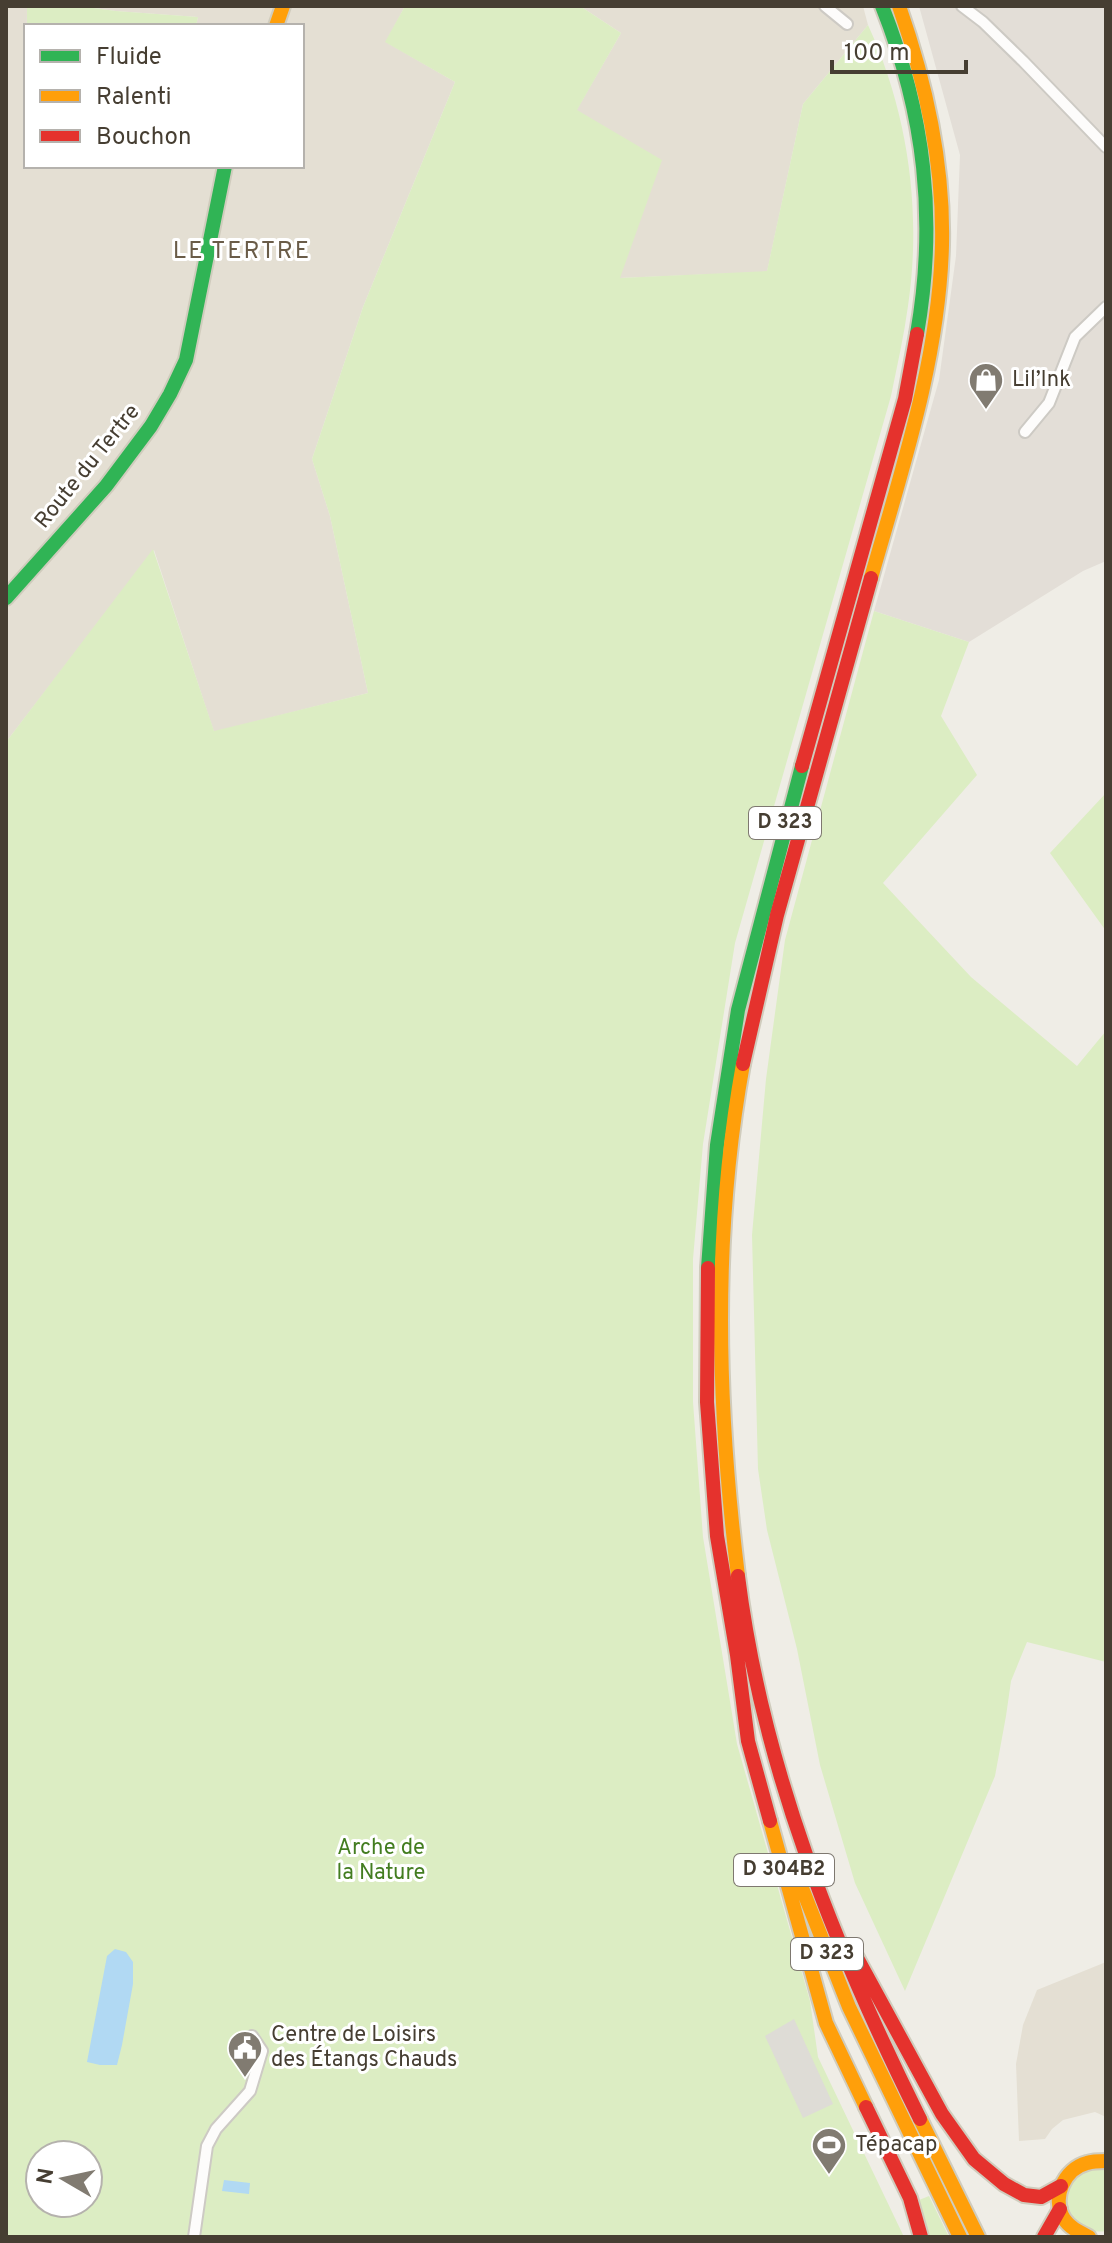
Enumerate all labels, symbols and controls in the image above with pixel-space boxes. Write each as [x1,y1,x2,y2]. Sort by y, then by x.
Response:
legend [24,24,304,168]
scale bar [832,24,966,74]
text: 100 m [844,39,910,69]
text: Fluide [96,43,162,73]
text: Ralenti [96,83,172,113]
text: Bouchon [96,123,191,153]
district label: LE TERTRE [173,237,311,267]
shop icon: Lil’Ink [967,361,1005,411]
place label: Lil’Ink [1012,367,1071,394]
street label: Route du Tertre [30,399,146,535]
road number: D 323 [749,807,821,839]
park label: Arche de la Nature [337,1835,425,1887]
road number: D 304B2 [734,1854,834,1886]
road number: D 323 [791,1938,863,1970]
place label: Centre de Loisirs des Étangs Chauds [271,2022,457,2074]
public building icon: Centre de Loisirs des Étangs Chauds [226,2029,264,2079]
sports icon: Tépacap [810,2126,848,2176]
place label: Tépacap [855,2132,937,2159]
north arrow [24,2139,104,2219]
text: N [32,2166,61,2186]

